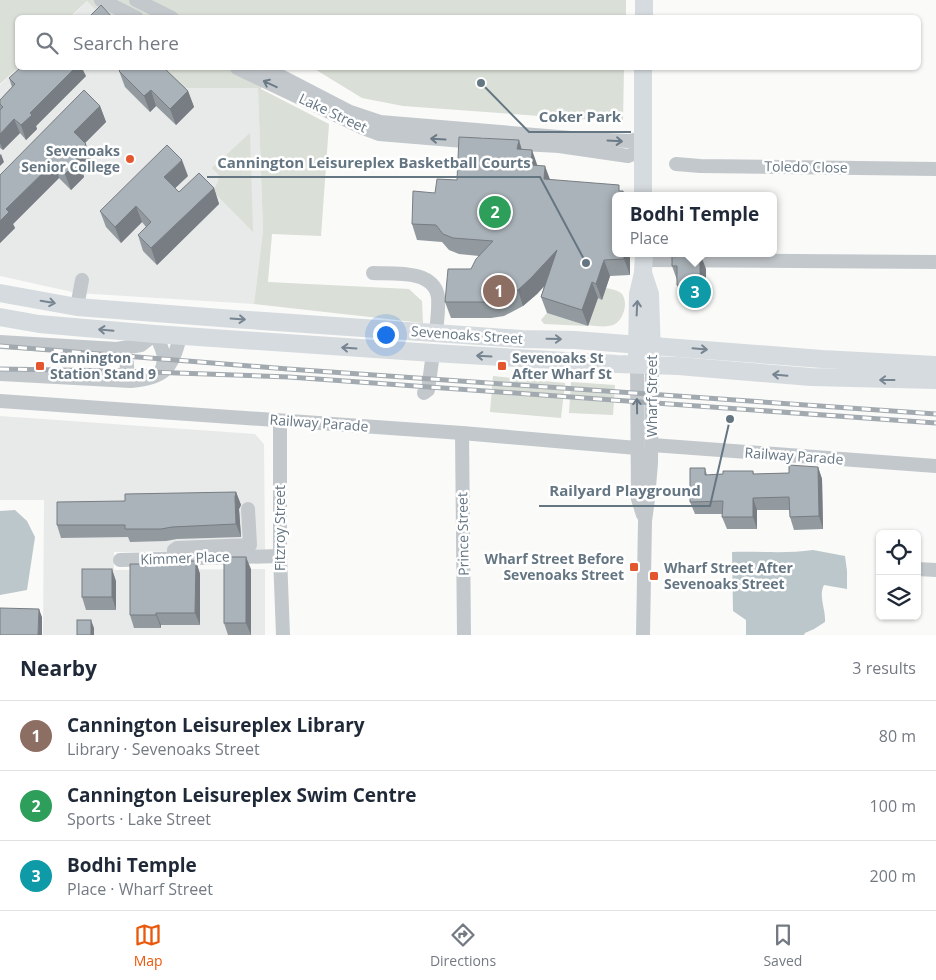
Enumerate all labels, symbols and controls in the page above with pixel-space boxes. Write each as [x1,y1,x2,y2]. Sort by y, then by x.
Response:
search box [15,15,921,70]
icon: search [33,29,61,57]
text: Search here [73,30,179,56]
one-way arrow [262,78,277,88]
street label: Lake Street [296,89,370,137]
callout: Coker Park [529,102,631,132]
text: Coker Park [539,106,622,126]
one-way arrow [430,135,446,144]
one-way arrow [607,136,623,145]
place label: Sevenoaks Senior College [21,141,120,176]
callout: Cannington Leisureplex Basketball Courts [207,147,540,177]
text: Cannington Leisureplex Basketball Courts [217,152,531,172]
marker: Sevenoaks Senior College [124,153,136,165]
street label: Toledo Close [764,156,848,177]
popup [612,192,777,257]
pin: 2 [479,193,511,231]
text: Bodhi Temple [630,201,759,227]
text: Place [630,227,669,249]
pin: 1 [483,272,515,310]
pin: 3 [679,273,711,311]
one-way arrow [40,297,56,307]
one-way arrow [633,300,642,316]
one-way arrow [229,315,245,324]
street label: Sevenoaks Street [411,321,524,348]
your location [373,322,399,348]
one-way arrow [99,325,115,335]
one-way arrow [546,335,562,344]
one-way arrow [342,343,358,352]
one-way arrow [692,344,708,353]
place label: Cannington Station Stand 9 [50,348,156,383]
place label: Sevenoaks St After Wharf St [512,348,612,383]
one-way arrow [476,352,492,361]
street label: Wharf Street [642,355,661,437]
marker: Cannington Station Stand 9 [34,360,46,372]
marker: Sevenoaks St After Wharf St [496,360,508,372]
one-way arrow [772,370,788,380]
one-way arrow [880,375,896,385]
one-way arrow [632,399,642,415]
street label: Railway Parade [269,410,369,435]
street label: Railway Parade [744,443,844,468]
callout: Railyard Playground [539,476,710,506]
text: Railyard Playground [549,480,701,500]
street label: Fitzroy Street [270,485,289,571]
street label: Prince Street [452,492,473,576]
map controls [876,530,921,620]
button: locate [876,530,921,575]
street label: Kimmer Place [140,546,230,569]
place label: Wharf Street Before Sevenoaks Street [485,549,624,584]
place label: Wharf Street After Sevenoaks Street [664,558,793,593]
marker: Wharf Street Before Sevenoaks Street [628,561,640,573]
marker: Wharf Street After Sevenoaks Street [648,570,660,582]
button: layers [876,575,921,620]
text: Nearby [20,654,97,682]
text: 3 results [852,657,916,679]
text: Cannington Leisureplex Library [67,712,365,738]
text: 1 [31,725,41,747]
text: 80 m [879,725,916,747]
text: Library · Sevenoaks Street [67,738,260,760]
text: Cannington Leisureplex Swim Centre [67,782,417,808]
text: 2 [31,795,41,817]
text: 100 m [870,795,916,817]
text: Sports · Lake Street [67,808,211,830]
text: Bodhi Temple [67,852,197,878]
text: 3 [31,865,41,887]
text: 200 m [870,865,916,887]
text: Place · Wharf Street [67,878,213,900]
tab: Map [134,921,163,970]
tab: Directions [430,921,496,970]
tab: Saved [763,921,802,970]

